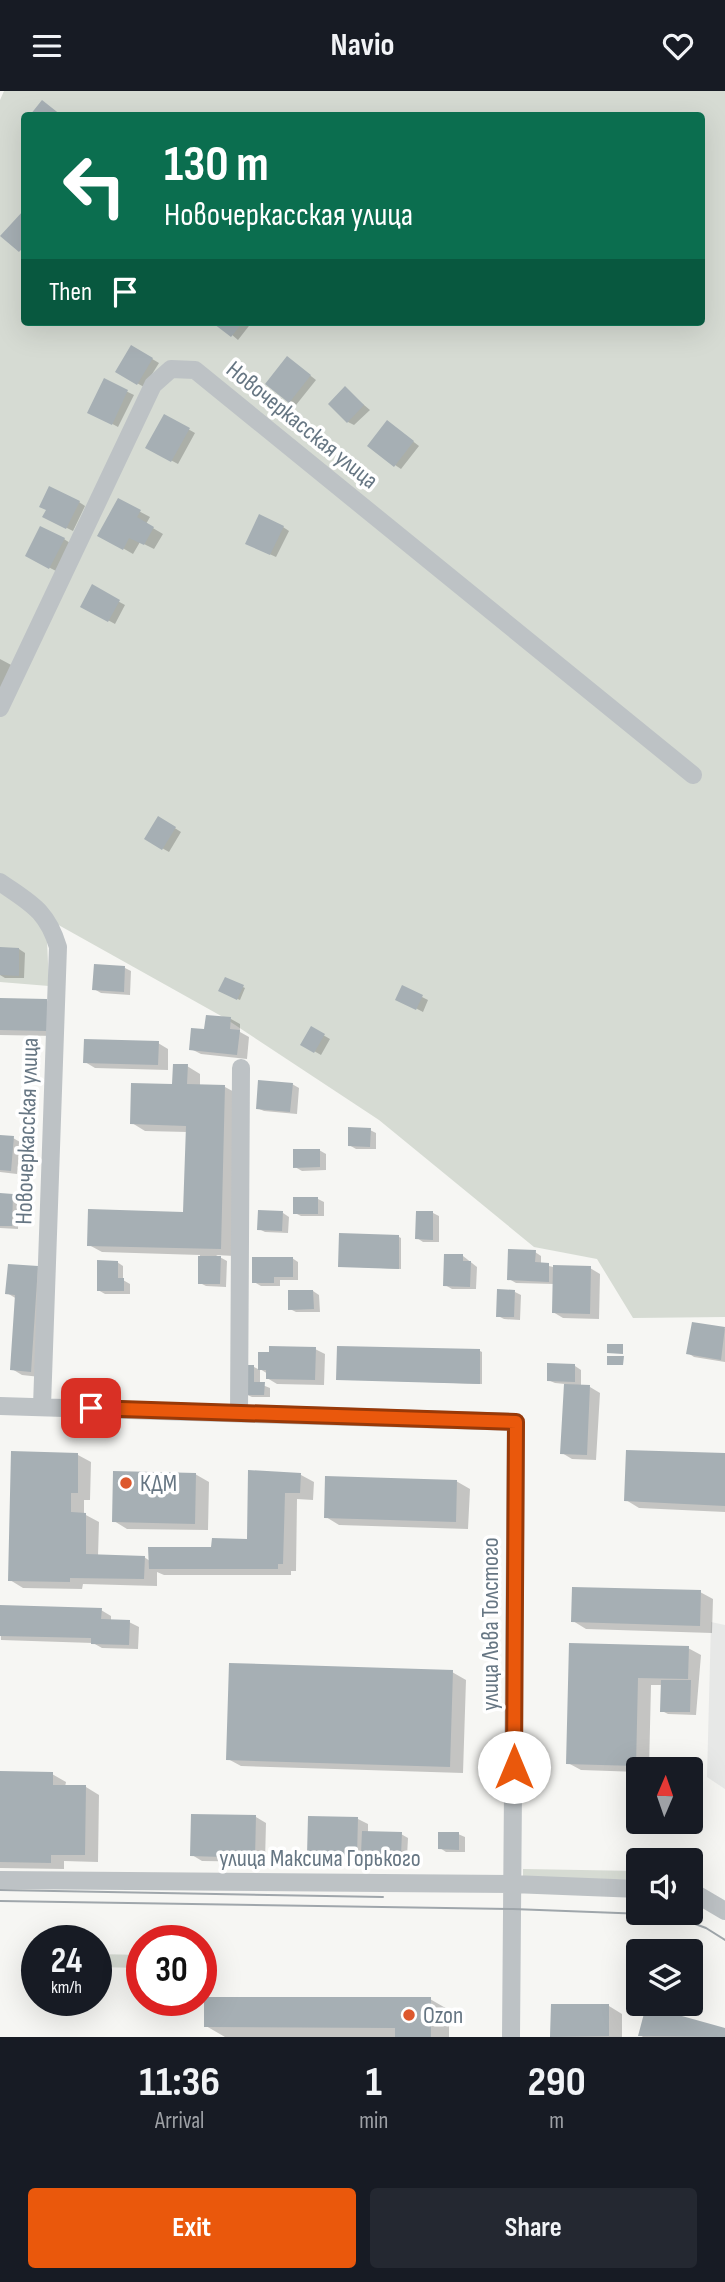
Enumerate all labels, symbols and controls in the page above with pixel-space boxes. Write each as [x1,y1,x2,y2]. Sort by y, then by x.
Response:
text: Navio [331,26,394,65]
icon: menu [28,27,66,65]
icon: heart [659,27,697,65]
text: 130 m [164,136,269,195]
icon: left [49,140,140,231]
text: Новочеркасская улица [164,196,413,235]
icon: arrive [106,273,144,311]
text: Then [49,277,92,308]
street label: Новочеркасская улица [220,355,384,495]
street label: Новочеркасская улица [9,1037,45,1225]
pin [61,1378,121,1438]
icon: arrive [72,1389,110,1427]
place label: КДМ [140,1469,177,1498]
marker: КДМ [118,1475,134,1491]
street label: улица Льва Толстого [476,1537,505,1711]
position arrow [477,1730,551,1804]
north arrow [626,1757,704,1834]
map controls [626,1757,703,2016]
street label: улица Максима Горького [219,1844,421,1873]
button: sound [626,1848,703,1925]
speed limit sign: 30 [126,1925,217,2016]
button: layers [626,1939,703,2016]
text: 24 [51,1940,82,1983]
text: km/h [51,1977,82,1998]
place label: Ozon [423,2001,463,2030]
marker: Ozon [401,2007,417,2023]
text: 11:36 [139,2057,220,2108]
text: 1 [366,2057,382,2108]
text: 290 [527,2057,586,2108]
text: Arrival [155,2107,204,2135]
text: min [359,2107,388,2135]
text: m [549,2107,564,2135]
button: Exit [28,2188,356,2268]
button: Share [370,2188,697,2268]

